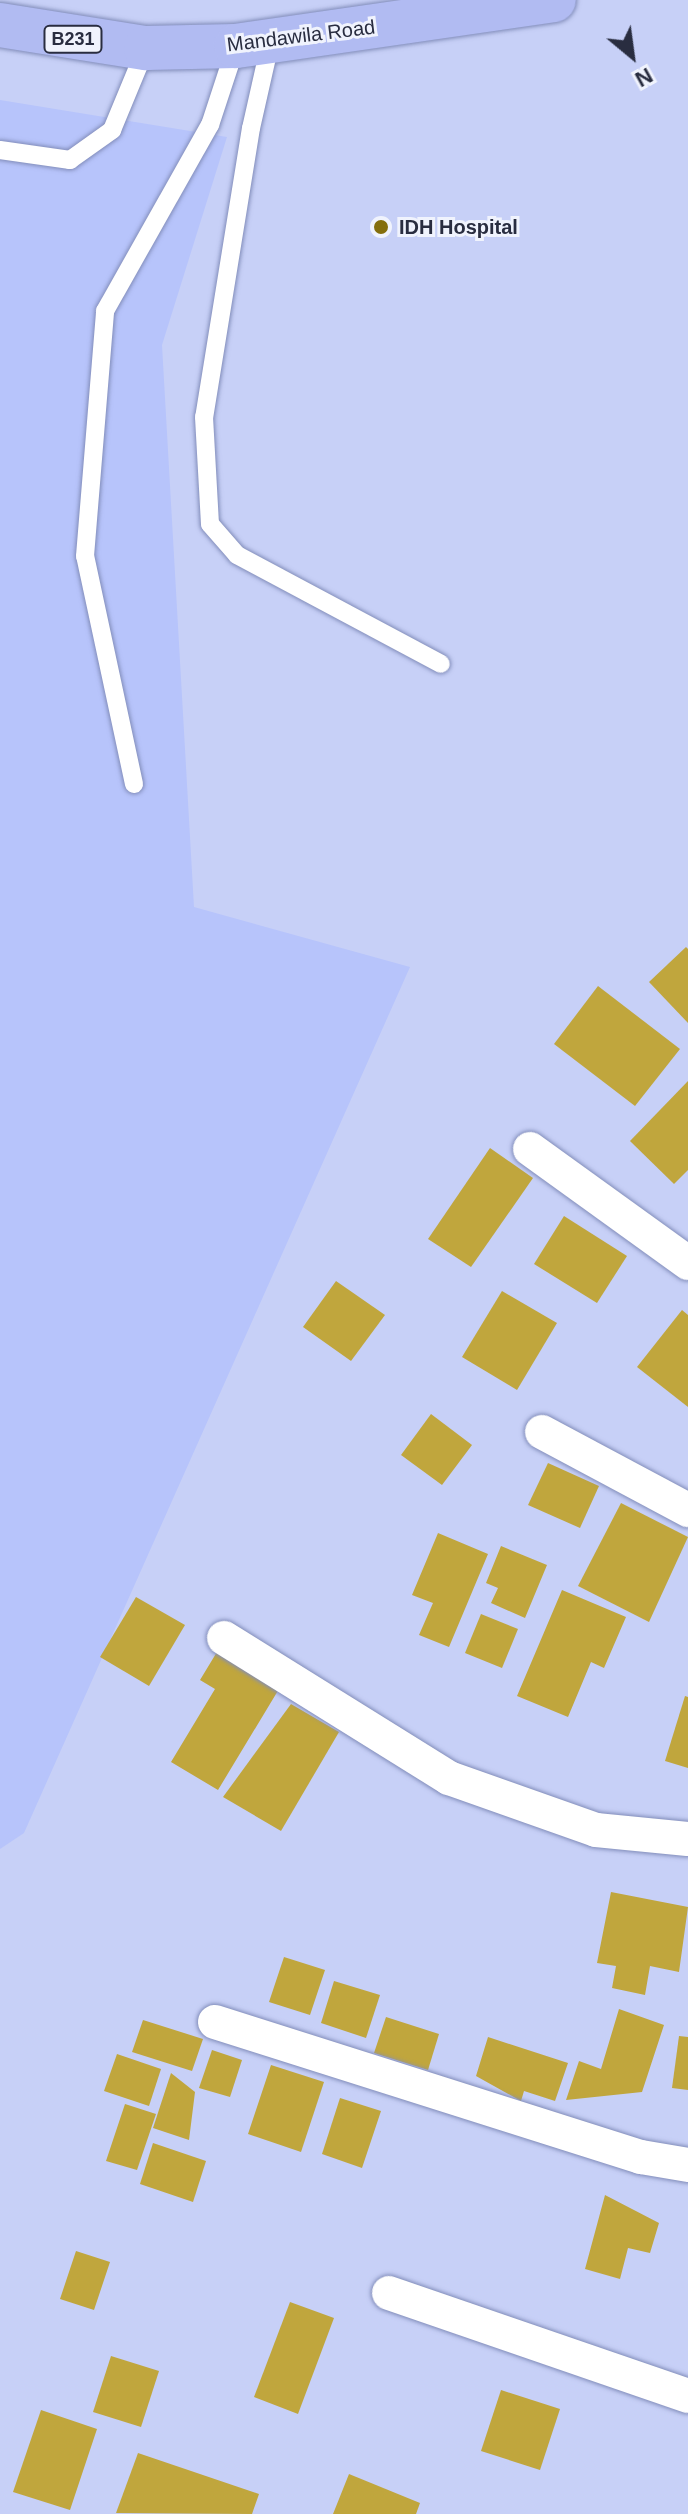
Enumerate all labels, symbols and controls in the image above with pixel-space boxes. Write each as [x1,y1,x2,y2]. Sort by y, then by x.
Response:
street label: Mandawila Road [226,15,376,57]
north arrow [592,16,672,96]
road number: B231 [43,25,103,53]
text: N [631,63,657,92]
place label: IDH Hospital [399,215,518,239]
marker: IDH Hospital [370,216,392,238]

